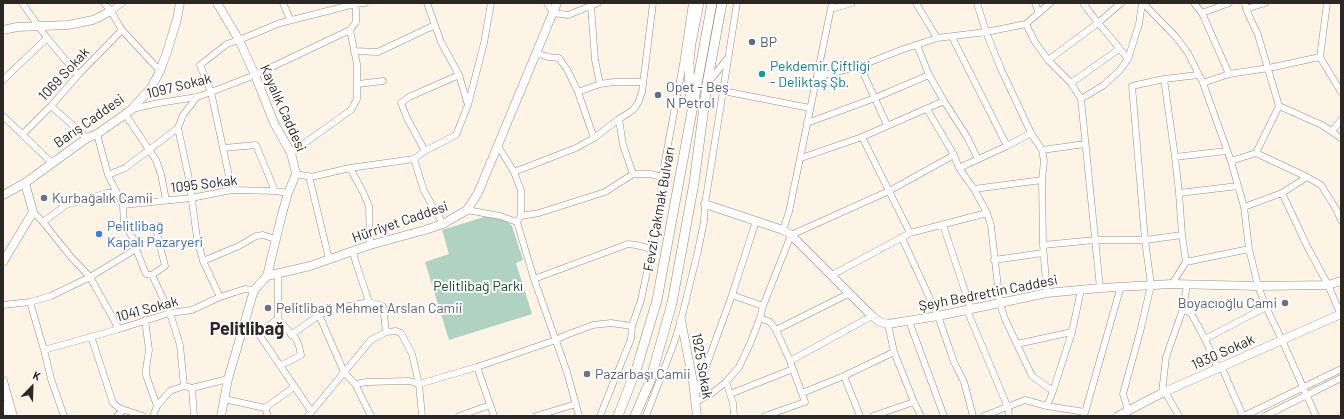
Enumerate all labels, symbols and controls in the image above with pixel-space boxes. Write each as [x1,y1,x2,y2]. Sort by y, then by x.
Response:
place label: BP [760,34,777,50]
marker: BP [747,37,757,47]
street label: 1069 Sokak [35,44,93,104]
place label: Pekdemir Çiftliği - Deliktaş Şb. [770,58,870,90]
street label: Kayalık Caddesi [256,62,310,154]
marker: Pekdemir Çiftliği - Deliktaş Şb. [757,69,767,79]
street label: 1097 Sokak [145,70,213,102]
place label: Opet - Beş N Petrol [666,79,729,112]
marker: Opet - Beş N Petrol [653,90,663,100]
street label: Barış Caddesi [51,91,127,151]
street label: Fevzi Çakmak Bulvarı [640,145,678,273]
street label: 1095 Sokak [170,172,238,196]
place label: Kurbağalık Camii [52,190,153,206]
marker: Kurbağalık Camii [39,193,49,203]
street label: Hürriyet Caddesi [350,198,450,246]
place label: Pelitlibağ Kapalı Pazaryeri [107,218,203,250]
marker: Pelitlibağ Kapalı Pazaryeri [94,229,104,239]
street label: Şeyh Bedrettin Caddesi [917,271,1059,315]
park label: Pelitlibağ Parkı [433,278,523,294]
street label: 1041 Sokak [114,293,180,325]
place label: Boyacıoğlu Cami [1178,295,1277,311]
marker: Boyacıoğlu Cami [1280,298,1290,308]
place label: Pelitlibağ Mehmet Arslan Camii [276,300,462,316]
marker: Pelitlibağ Mehmet Arslan Camii [263,303,273,313]
district label: Pelitlibağ [210,318,284,340]
street label: 1930 Sokak [1189,331,1257,373]
street label: 1925 Sokak [688,332,716,400]
place label: Pazarbaşı Camii [595,366,690,382]
north arrow [12,367,52,407]
text: K [31,368,43,383]
marker: Pazarbaşı Camii [582,369,592,379]

